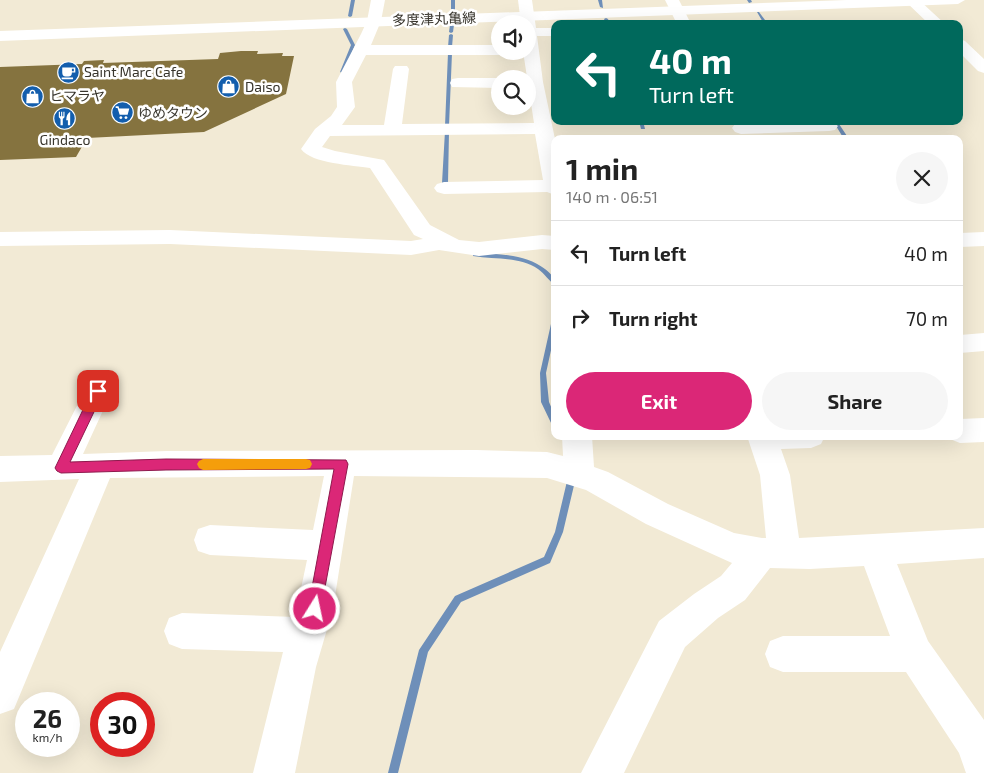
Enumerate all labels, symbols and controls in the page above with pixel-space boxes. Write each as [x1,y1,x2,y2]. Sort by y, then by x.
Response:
street label: 多度津丸亀線 [392,9,476,28]
map controls [491,15,536,115]
button: sound [491,15,536,60]
text: 40 m [649,39,732,81]
icon: left [566,40,631,105]
cafe icon: Saint Marc Cafe [56,60,80,84]
place label: Saint Marc Cafe [84,63,183,80]
button: search [491,70,536,115]
shop icon: Daiso [217,75,241,99]
place label: Daiso [245,78,281,95]
text: Turn left [649,81,734,107]
shop icon: ヒマラヤ [21,84,45,108]
place label: ヒマラヤ [49,87,105,104]
supermarket icon: ゆめタウン [110,101,134,125]
place label: ゆめタウン [138,104,208,121]
restaurant icon: Gindaco [53,106,77,130]
place label: Gindaco [40,131,90,148]
text: 1 min [566,150,638,186]
button: close [896,152,948,204]
text: 140 m · 06:51 [566,187,658,206]
icon: left [566,239,594,267]
text: Turn left [609,242,686,265]
text: 40 m [904,242,948,265]
icon: right [566,304,594,332]
text: Turn right [609,307,697,330]
text: 70 m [906,307,948,330]
pin [77,370,119,412]
button: Exit [566,372,752,430]
button: Share [762,372,948,430]
icon: arrive [84,377,112,405]
position arrow [288,582,340,634]
speed limit sign: 30 [90,692,155,757]
text: 26 [33,703,62,733]
text: km/h [33,730,62,744]

